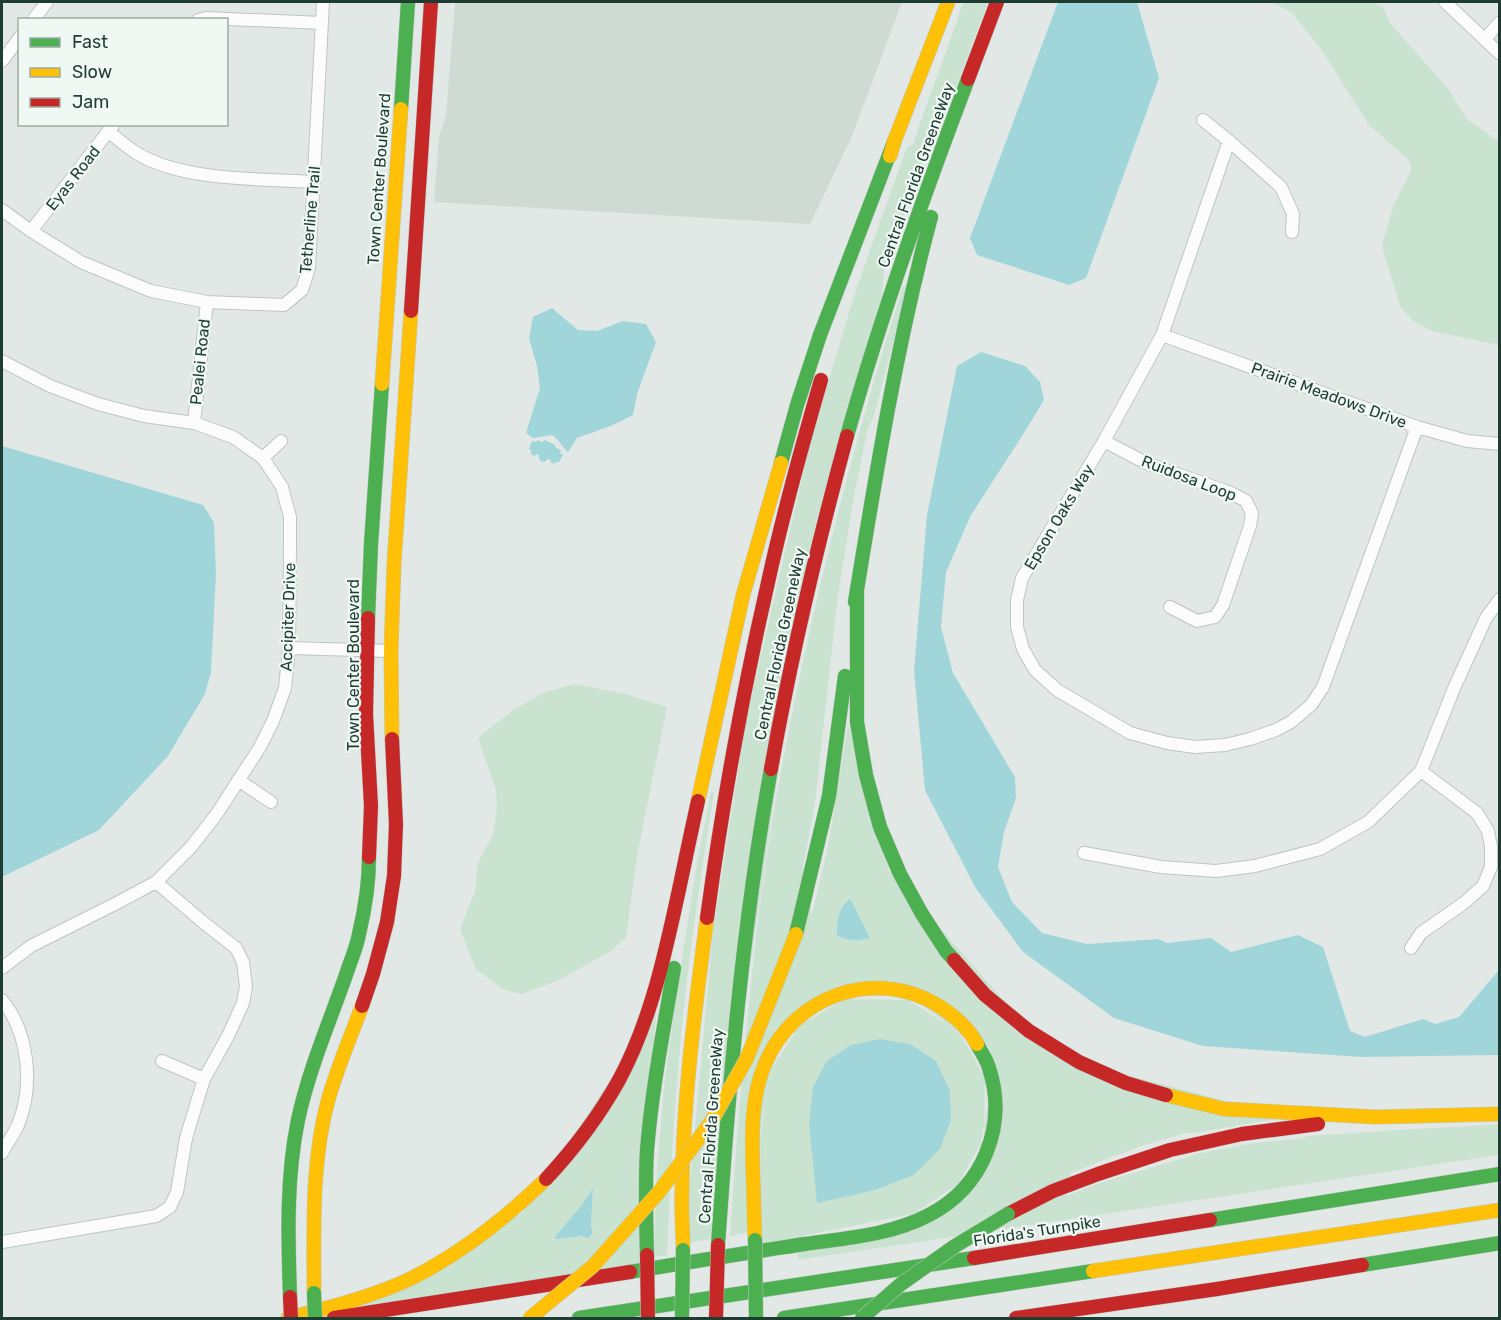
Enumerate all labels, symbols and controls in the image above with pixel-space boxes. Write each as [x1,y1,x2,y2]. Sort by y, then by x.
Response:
legend [18,18,228,126]
text: Fast [72,31,108,53]
text: Slow [72,61,112,83]
street label: Central Florida GreeneWay [874,80,958,270]
text: Jam [72,91,109,113]
street label: Town Center Boulevard [364,93,394,265]
street label: Eyas Road [42,142,104,214]
street label: Tetherline Trail [296,165,324,275]
street label: Pealei Road [186,318,214,406]
street label: Prairie Meadows Drive [1249,358,1409,432]
street label: Ruidosa Loop [1139,451,1239,505]
street label: Epson Oaks Way [1020,461,1098,573]
street label: Central Florida GreeneWay [750,546,810,742]
street label: Accipiter Drive [277,562,299,672]
street label: Town Center Boulevard [344,579,363,751]
street label: Central Florida GreeneWay [695,1028,727,1224]
street label: Florida's Turnpike [972,1212,1102,1250]

